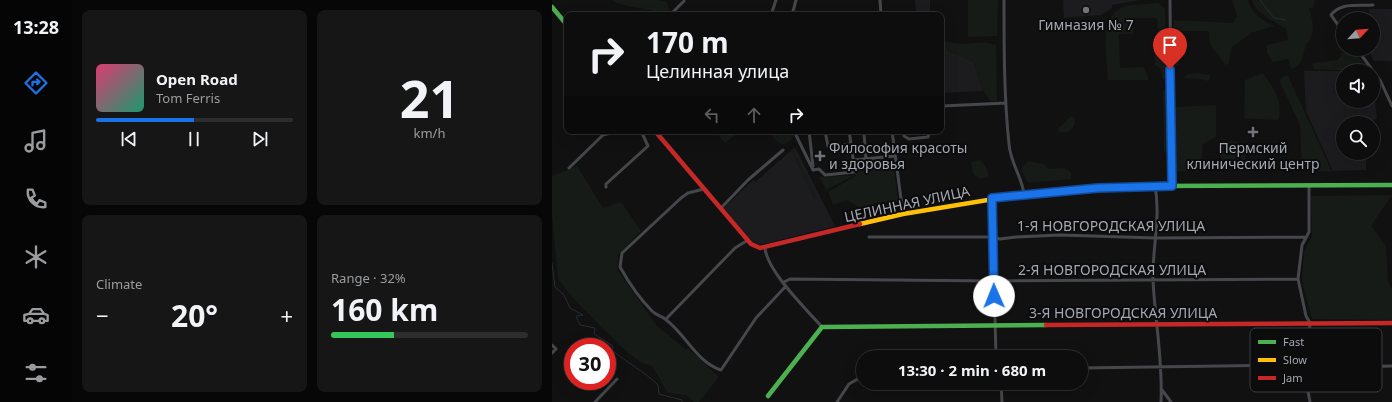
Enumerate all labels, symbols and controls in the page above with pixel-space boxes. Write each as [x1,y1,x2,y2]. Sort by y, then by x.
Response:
marker: Гимназия № 7 [1081,5,1091,15]
north arrow [1336,12,1380,56]
map controls [1336,12,1380,160]
text: 13:28 [13,15,59,39]
place label: Гимназия № 7 [1038,15,1134,34]
text: 170 m [646,23,729,61]
icon: right [580,28,632,80]
pin [1153,28,1187,69]
icon: arrive [1159,34,1181,56]
text: Целинная улица [646,59,789,83]
text: 21 [400,62,459,133]
button: sound [1336,64,1380,108]
icon: directions [22,69,50,97]
text: Open Road [156,69,238,89]
text: Tom Ferris [156,89,220,107]
icon: left [701,104,723,126]
icon: ahead [743,104,765,126]
icon: right [785,104,807,126]
button: search [1336,116,1380,160]
text: km/h [414,124,445,142]
marker: Пермский клинический центр [1247,126,1259,138]
icon: music [22,127,50,155]
icon: previous [118,128,140,150]
icon: pause [183,128,205,150]
icon: next [249,128,271,150]
place label: Философия красоты и здоровья [829,138,967,173]
place label: Пермский клинический центр [1187,138,1319,173]
marker: Философия красоты и здоровья [814,150,826,162]
street label: ЦЕЛИННАЯ УЛИЦА [842,181,971,226]
icon: phone [22,185,50,213]
street label: 1-Я НОВГОРОДСКАЯ УЛИЦА [1017,216,1205,235]
icon: climate [22,243,50,271]
street label: 2-Я НОВГОРОДСКАЯ УЛИЦА [1018,260,1206,279]
text: Range · 32% [331,269,406,287]
text: Climate [96,275,142,293]
position arrow [973,275,1015,317]
text: 160 km [331,289,438,330]
text: 20° [171,295,218,336]
text: − [96,300,109,330]
text: + [280,300,293,330]
icon: car [22,301,50,329]
street label: 3-Я НОВГОРОДСКАЯ УЛИЦА [1029,303,1217,322]
legend [1250,328,1382,392]
text: Fast [1283,334,1304,349]
speed limit sign: 30 [564,338,616,390]
text: Slow [1283,352,1307,367]
icon: filters [22,359,50,387]
text: 13:30 · 2 min · 680 m [898,360,1046,380]
text: Jam [1282,370,1302,385]

